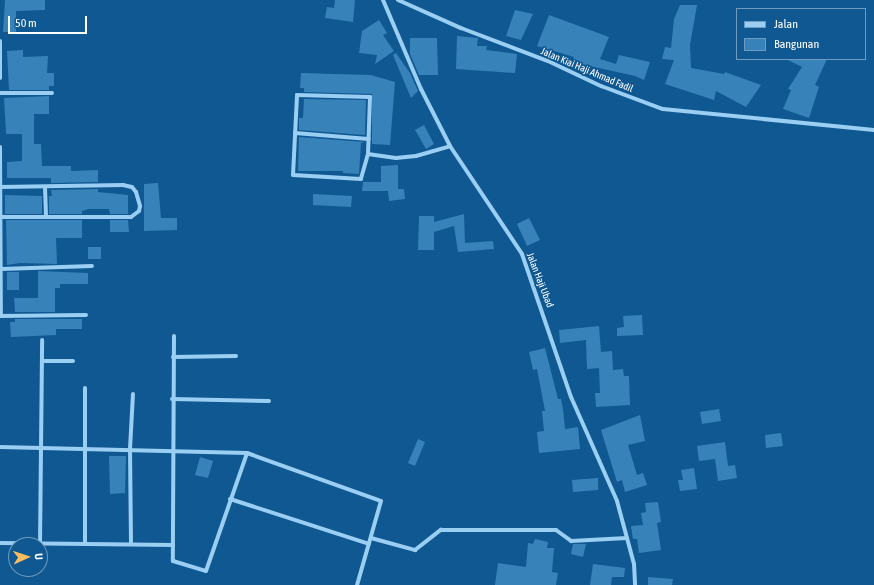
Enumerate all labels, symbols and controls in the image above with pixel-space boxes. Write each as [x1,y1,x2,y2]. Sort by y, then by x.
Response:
scale bar [10,8,89,34]
legend [736,8,866,60]
text: 50 m [15,16,37,30]
text: Jalan [774,17,798,31]
text: Bangunan [774,37,819,51]
street label: Jalan Kiai Haji Ahmad Fadil [539,45,635,95]
street label: Jalan Haji Ubad [524,251,556,309]
north arrow [8,537,48,577]
text: U [33,553,45,560]

